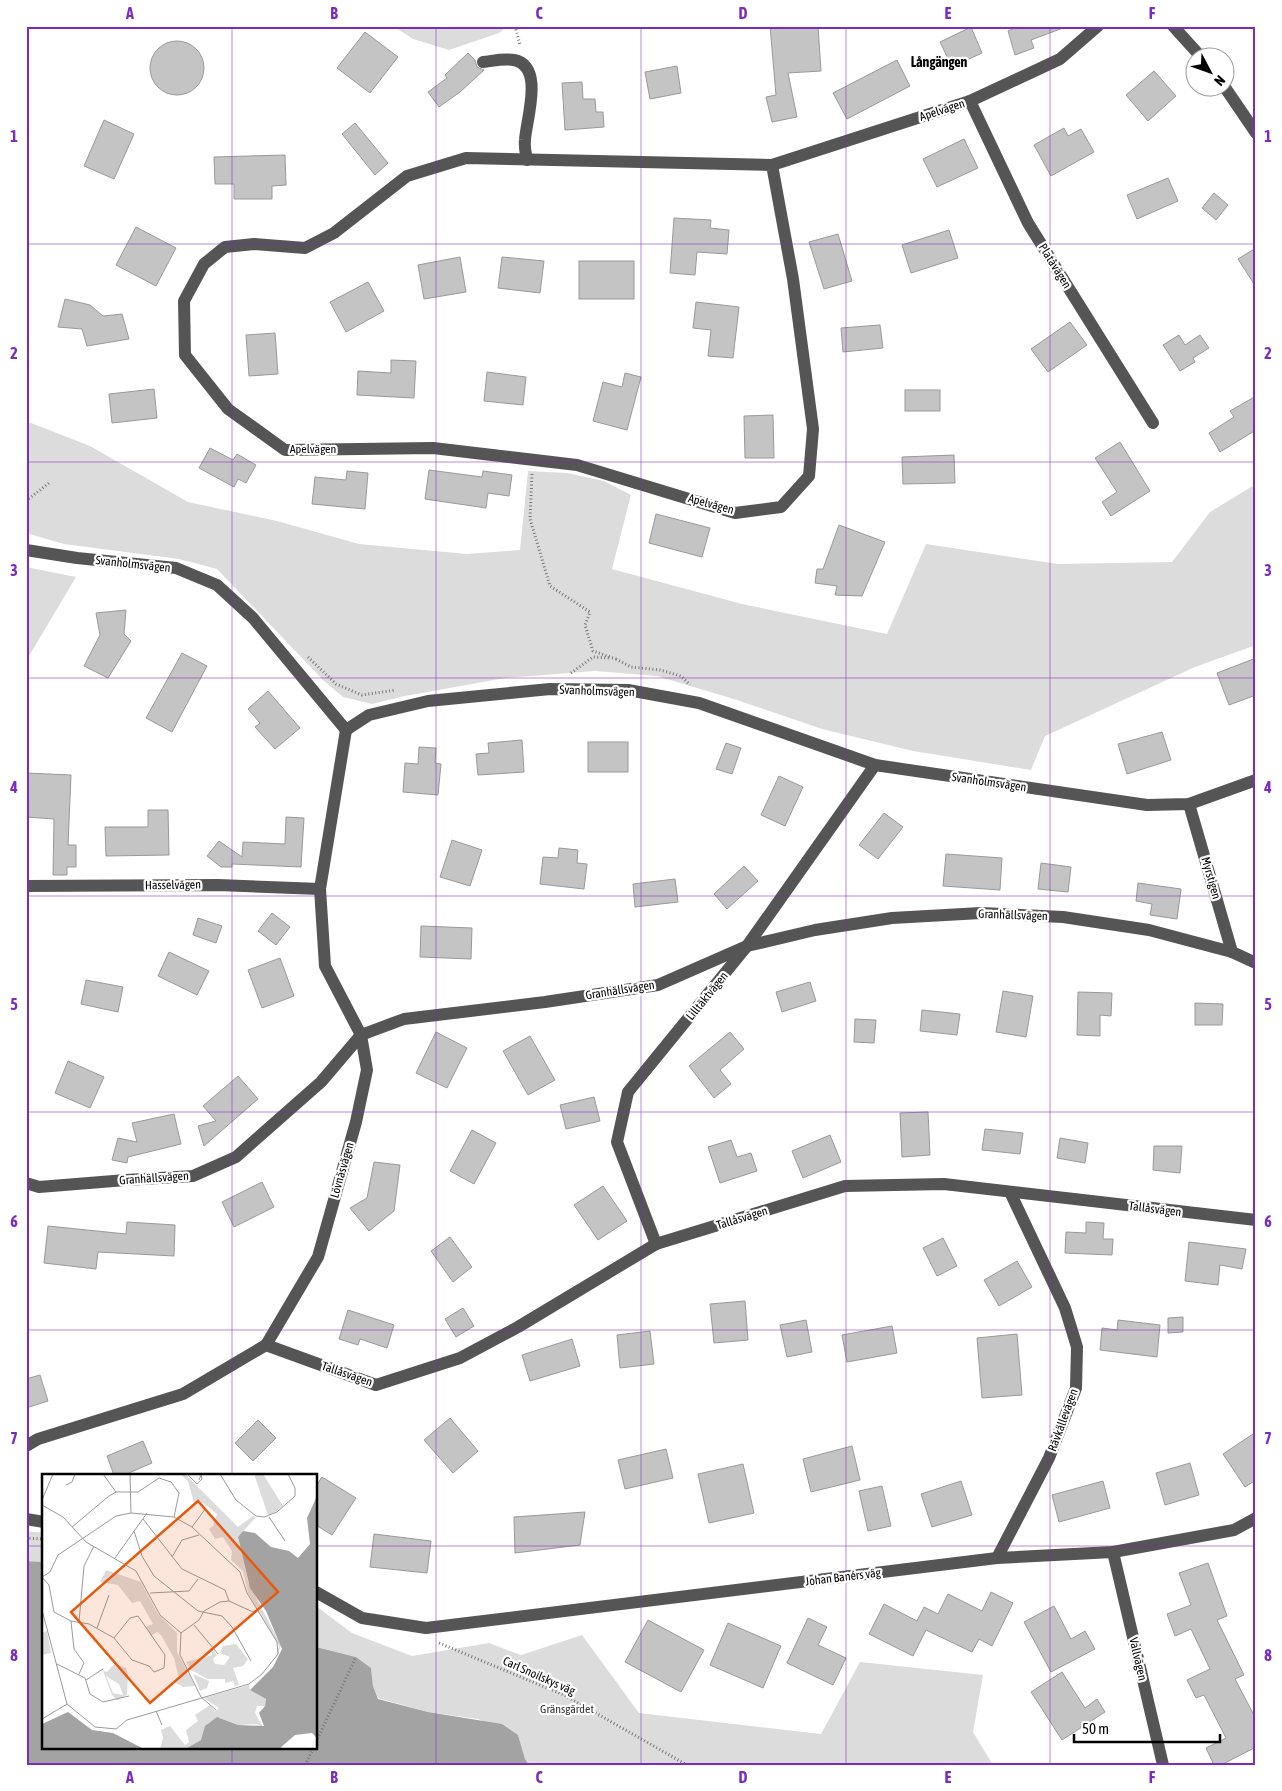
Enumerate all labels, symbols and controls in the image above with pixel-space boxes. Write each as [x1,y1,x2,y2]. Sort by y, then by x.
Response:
text: A [125,4,134,22]
text: B [330,4,338,22]
text: C [535,4,543,22]
text: D [739,4,748,22]
text: E [945,4,952,22]
text: F [1149,4,1156,22]
north arrow [1184,48,1234,98]
district label: Långängen [911,54,968,70]
text: N [1211,72,1229,89]
street label: Apelvägen [918,96,966,124]
text: 1 [10,127,18,145]
text: 1 [1264,127,1272,145]
street label: Platåvägen [1036,241,1074,291]
text: 2 [10,344,18,362]
text: 2 [1264,344,1272,362]
street label: Apelvägen [290,442,336,456]
street label: Apelvägen [687,491,735,517]
street label: Svanholmsvägen [95,553,171,575]
text: 3 [10,561,18,579]
text: 3 [1264,561,1272,579]
street label: Svanholmsvägen [559,683,635,699]
street label: Svanholmsvägen [951,770,1027,794]
text: 4 [9,778,18,796]
text: 4 [1263,778,1272,796]
street label: Myrstigen [1198,855,1224,901]
street label: Hasselvägen [145,878,201,892]
street label: Granhällsvägen [978,907,1048,923]
street label: Lilltäktvägen [683,969,731,1023]
street label: Granhällsvägen [585,978,655,1002]
text: 5 [10,995,18,1013]
text: 5 [1264,995,1272,1013]
street label: Lövnäsvägen [327,1141,357,1199]
street label: Granhällsvägen [119,1169,189,1187]
street label: Tallåsvägen [1128,1199,1182,1219]
street label: Tallåsvägen [715,1204,769,1232]
text: 6 [10,1212,18,1230]
text: 6 [1264,1212,1272,1230]
street label: Tallåsvägen [320,1359,374,1389]
street label: Rävkällevägen [1045,1387,1081,1453]
text: 7 [10,1429,18,1447]
text: 7 [1264,1429,1272,1447]
inset map [42,1474,318,1748]
street label: Johan Banérs väg [804,1565,882,1589]
street label: Vallvägen [1126,1636,1150,1682]
text: 8 [10,1646,18,1664]
text: 8 [1264,1646,1272,1664]
street label: Carl Snoilskys väg [501,1654,578,1699]
park label: Gränsgärdet [540,1702,595,1716]
scale bar [1074,1711,1221,1743]
text: 50 m [1082,1720,1109,1737]
text: A [125,1768,134,1786]
text: B [330,1768,338,1786]
text: C [535,1768,543,1786]
text: D [739,1768,748,1786]
text: E [945,1768,952,1786]
text: F [1149,1768,1156,1786]

